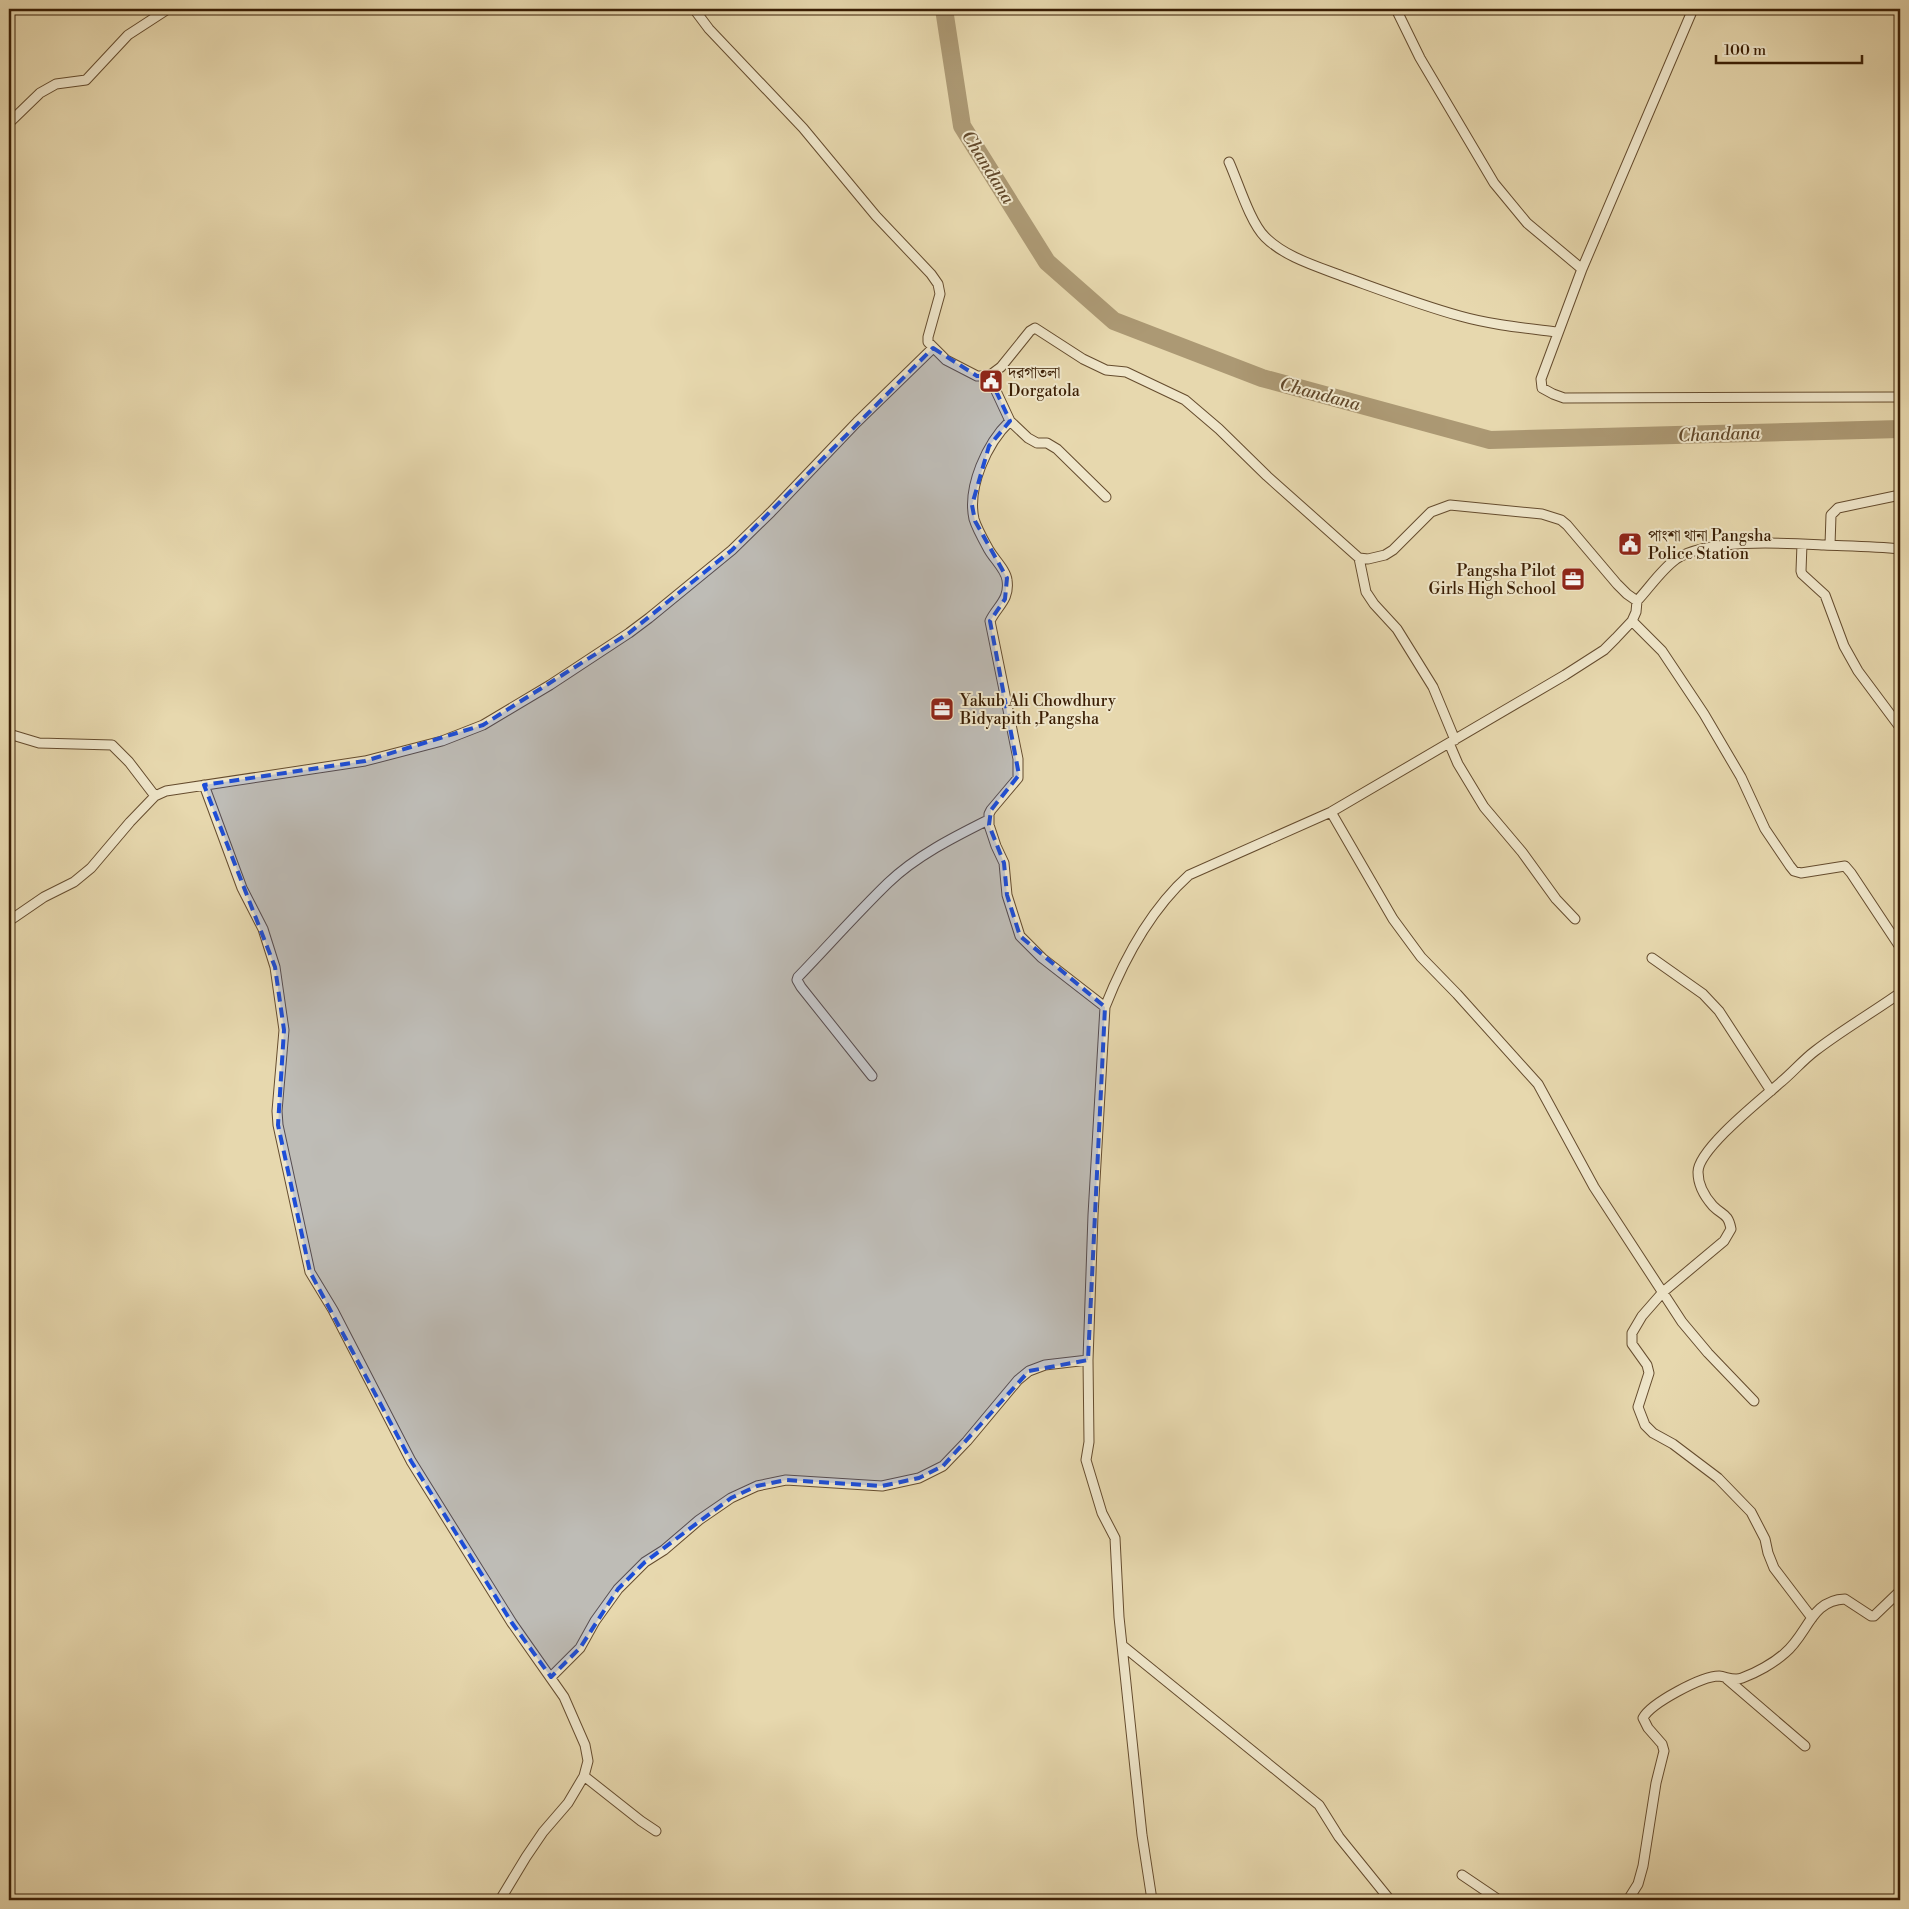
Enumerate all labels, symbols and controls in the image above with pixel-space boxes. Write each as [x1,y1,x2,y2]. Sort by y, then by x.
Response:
scale bar [1716,32,1863,64]
text: 100 m [1724,41,1766,60]
water label: Chandana [956,126,1020,209]
place label: দরগাতলা Dorgatola [1007,363,1081,401]
public building icon: দরগাতলা Dorgatola [978,368,1004,394]
water label: Chandana [1277,373,1364,417]
water label: Chandana [1677,422,1762,447]
place label: পাংশা থানা Pangsha Police Station [1648,526,1773,564]
public building icon: পাংশা থানা Pangsha Police Station [1617,531,1643,557]
place label: Pangsha Pilot Girls High School [1429,561,1556,599]
office icon: Pangsha Pilot Girls High School [1560,566,1586,592]
place label: Yakub Ali Chowdhury Bidyapith ,Pangsha [959,691,1116,729]
office icon: Yakub Ali Chowdhury Bidyapith ,Pangsha [929,696,955,722]

